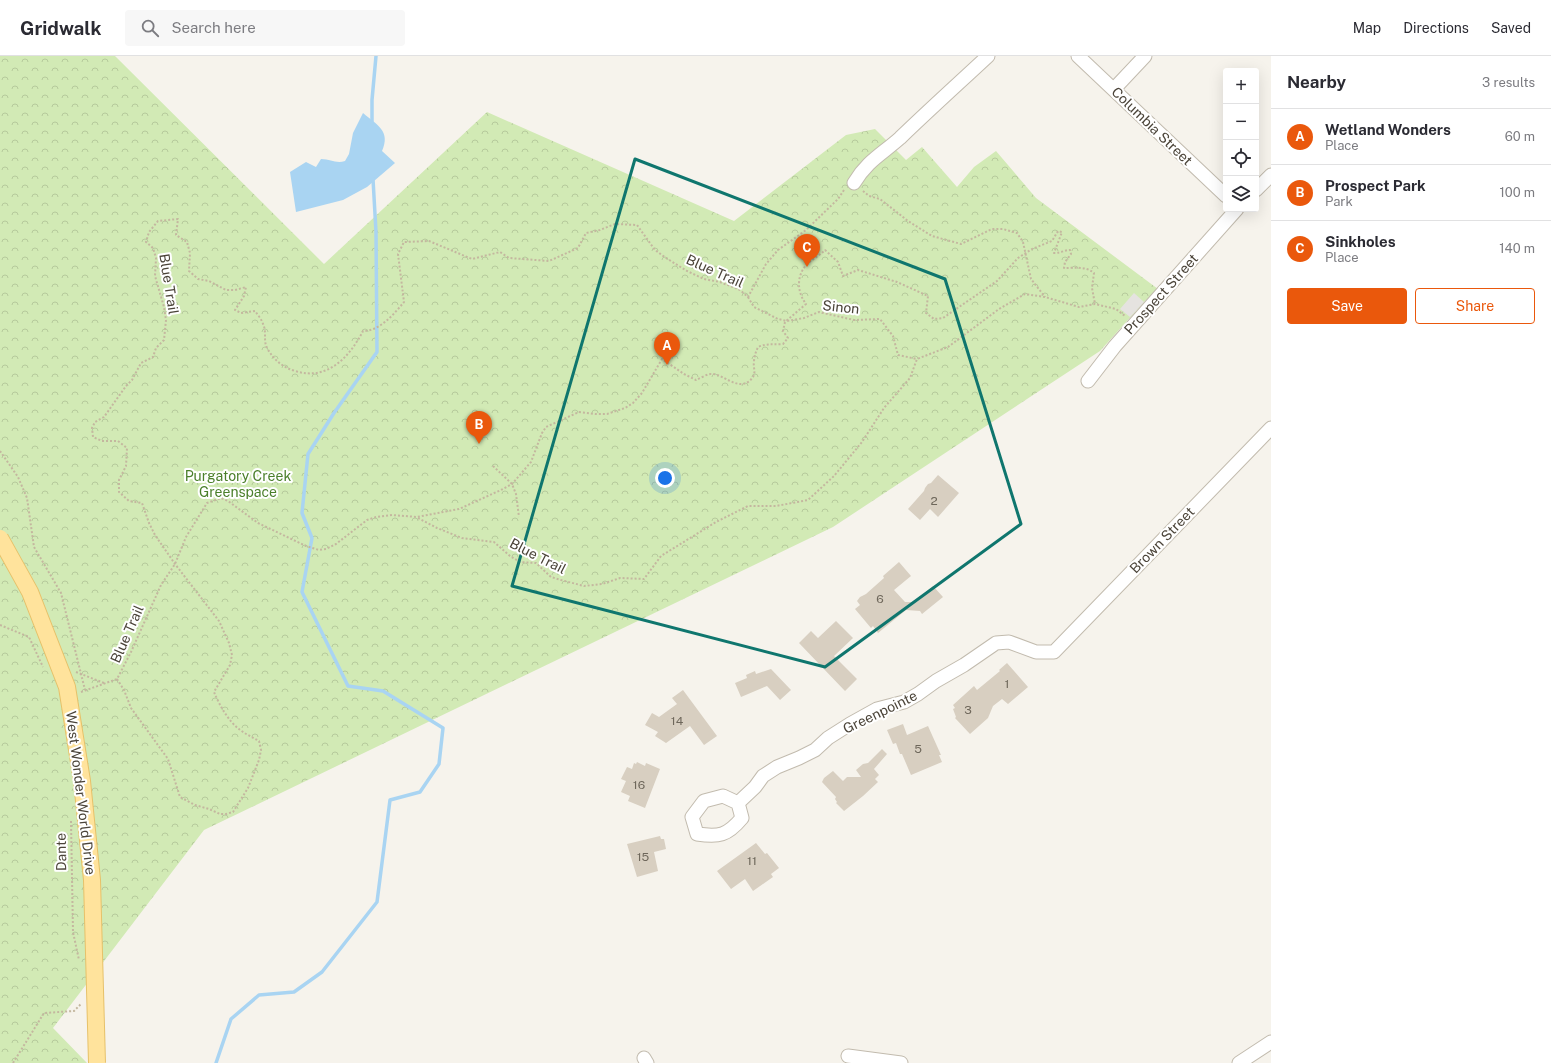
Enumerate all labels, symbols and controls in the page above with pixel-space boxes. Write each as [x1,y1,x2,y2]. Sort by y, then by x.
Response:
search box [125,10,405,46]
text: Gridwalk [20,17,101,39]
icon: search [139,17,161,39]
text: Search here [171,19,256,36]
text: Map [1353,20,1381,36]
text: Directions [1403,20,1469,36]
text: Saved [1491,20,1531,36]
map controls [1223,68,1259,212]
button: + [1223,68,1259,104]
text: Nearby [1287,72,1346,92]
text: 3 results [1482,75,1535,90]
street label: Columbia Street [1108,84,1196,168]
button: − [1223,104,1259,140]
text: Wetland Wonders [1325,121,1451,138]
text: A [1295,129,1305,144]
text: 60 m [1505,129,1535,144]
text: Place [1325,138,1359,153]
button: locate [1223,140,1259,176]
button: layers [1223,176,1259,212]
text: Prospect Park [1325,177,1426,194]
text: B [1296,185,1304,200]
text: 100 m [1499,185,1535,200]
text: Park [1325,194,1353,209]
text: Sinkholes [1325,233,1396,250]
pin: C [794,234,820,267]
text: C [1295,241,1305,256]
text: 140 m [1499,241,1535,256]
text: Place [1325,250,1359,265]
street label: Blue Trail [684,251,746,291]
street label: Prospect Street [1121,251,1201,337]
street label: Blue Trail [156,252,182,316]
button: Save [1287,288,1407,324]
button: Share [1415,288,1535,324]
street label: Sinon [822,297,860,317]
pin: A [654,332,680,365]
pin: B [466,411,492,444]
park label: Purgatory Creek Greenspace [185,468,291,500]
your location [655,468,675,488]
house number: 2 [930,494,938,508]
street label: Brown Street [1126,504,1198,576]
street label: Blue Trail [507,535,569,577]
house number: 6 [876,592,884,606]
street label: Blue Trail [107,603,147,665]
house number: 1 [1005,677,1009,691]
street label: Greenpointe [840,687,920,737]
house number: 3 [964,703,972,717]
street label: West Wonder World Drive [63,710,99,876]
house number: 14 [671,714,684,728]
house number: 5 [914,742,922,756]
house number: 16 [633,778,645,792]
street label: Dante [53,833,69,871]
house number: 15 [637,850,650,864]
house number: 11 [747,854,757,868]

